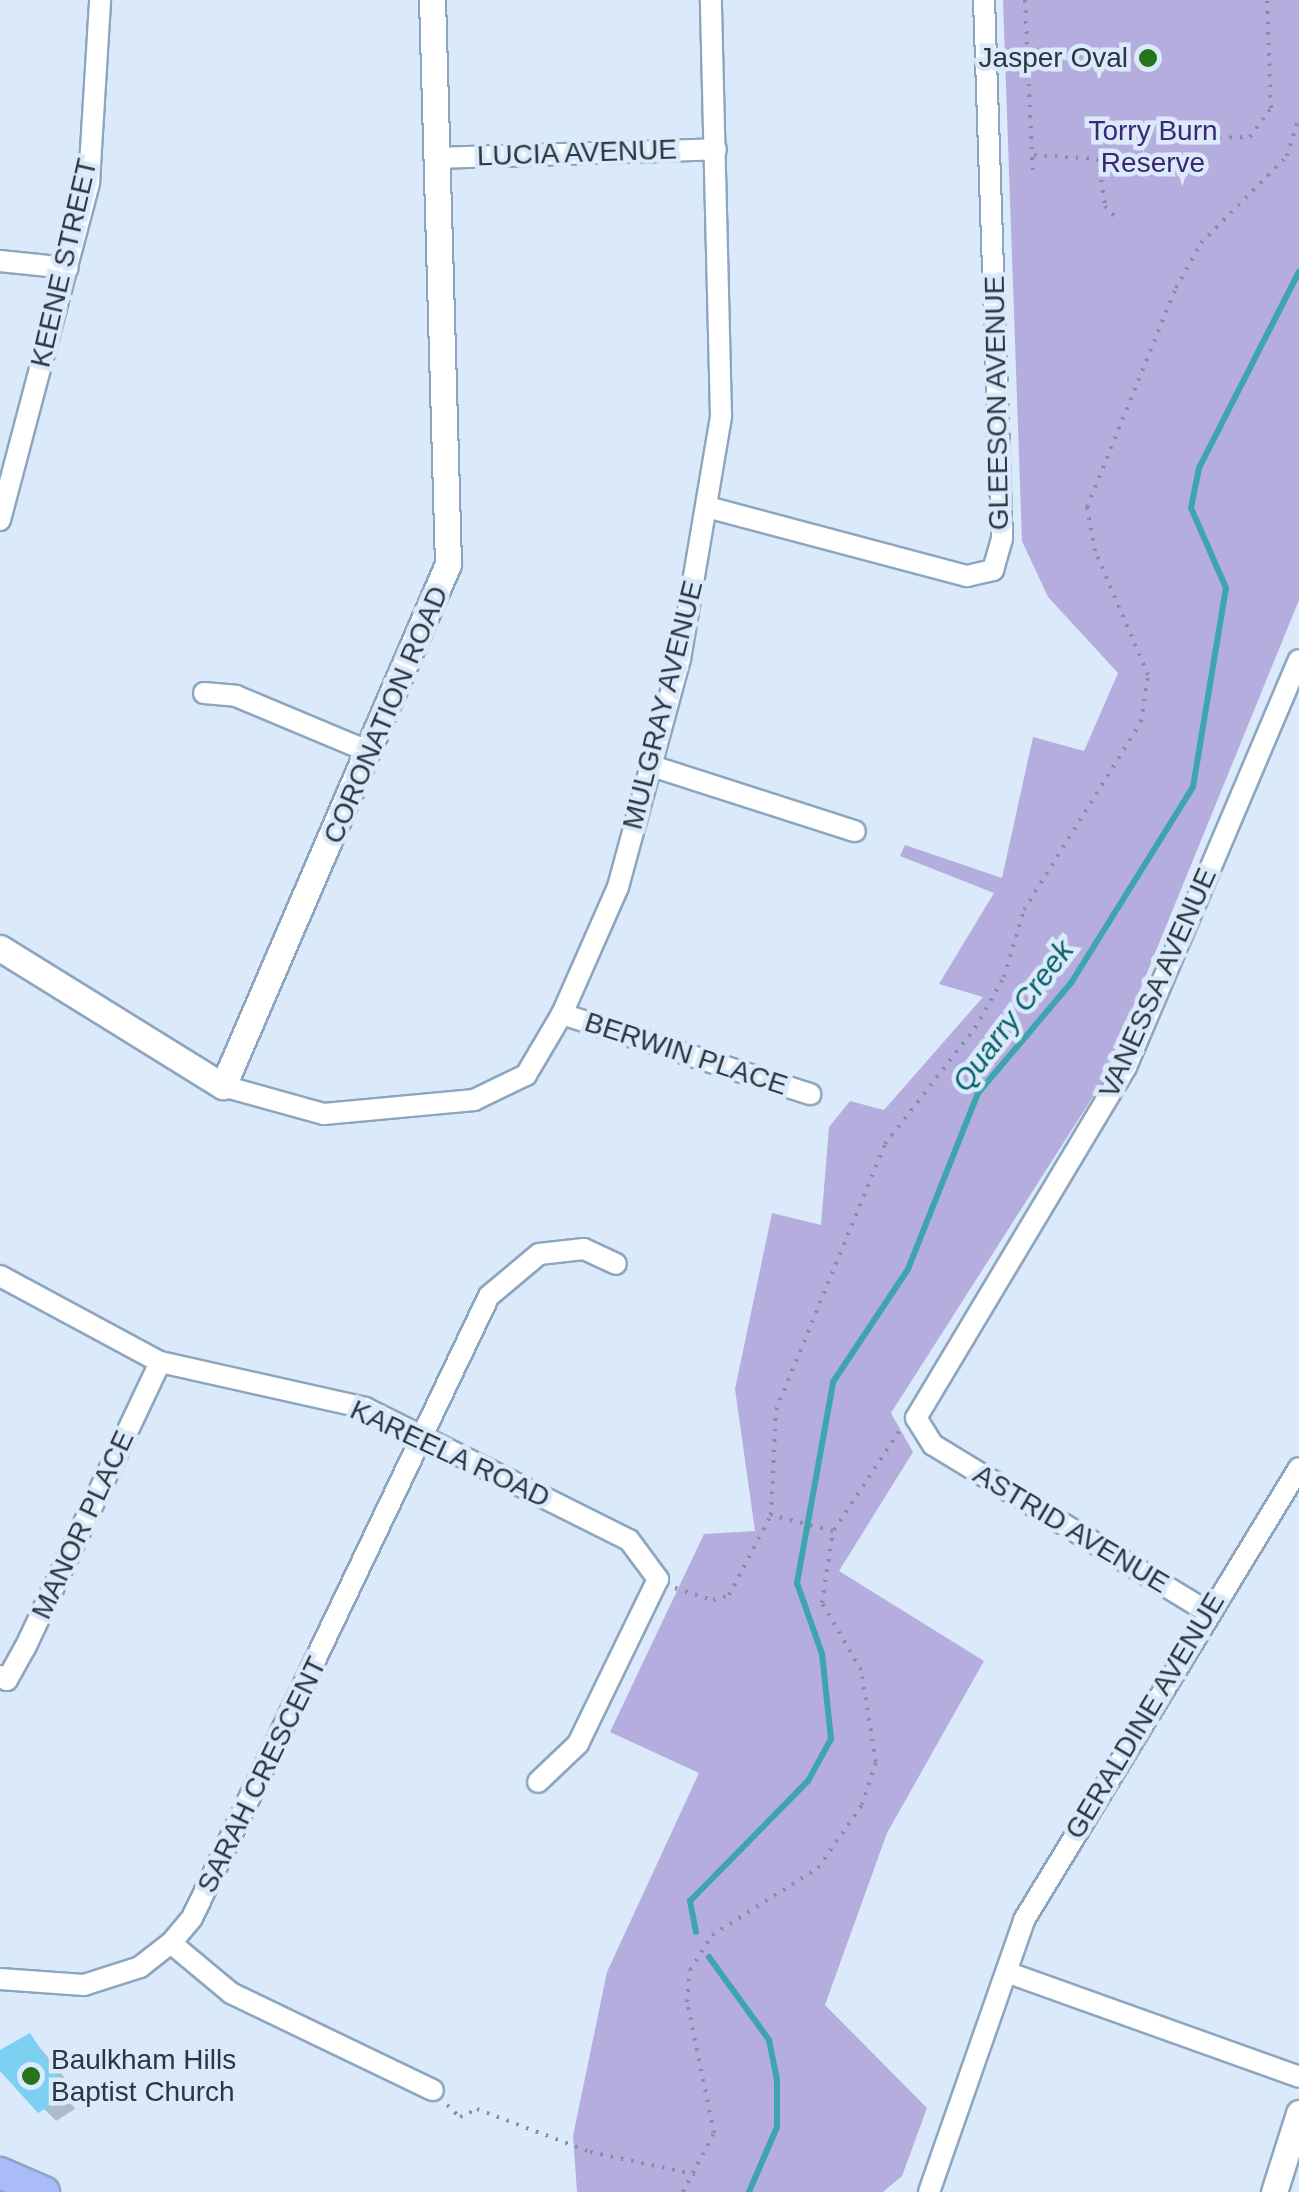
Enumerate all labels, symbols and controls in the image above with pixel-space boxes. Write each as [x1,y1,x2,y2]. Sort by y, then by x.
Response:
place label: Jasper Oval [979,41,1128,75]
marker: Jasper Oval [1137,47,1159,69]
park label: Torry Burn Reserve [1088,114,1218,180]
street label: LUCIA AVENUE [475,133,679,173]
street label: KEENE STREET [24,155,104,371]
street label: GLEESON AVENUE [978,275,1016,531]
street label: MULGRAY AVENUE [616,576,710,834]
street label: CORONATION ROAD [317,581,455,849]
street label: VANESSA AVENUE [1092,861,1224,1105]
water label: Quarry Creek [944,933,1082,1099]
street label: BERWIN PLACE [580,1005,792,1103]
street label: KAREELA ROAD [344,1393,556,1515]
street label: MANOR PLACE [25,1426,141,1624]
street label: ASTRID AVENUE [967,1457,1175,1601]
street label: GERALDINE AVENUE [1058,1586,1232,1846]
street label: SARAH CRESCENT [190,1652,334,1898]
place label: Baulkham Hills Baptist Church [51,2043,236,2109]
marker: Baulkham Hills Baptist Church [20,2065,42,2087]

